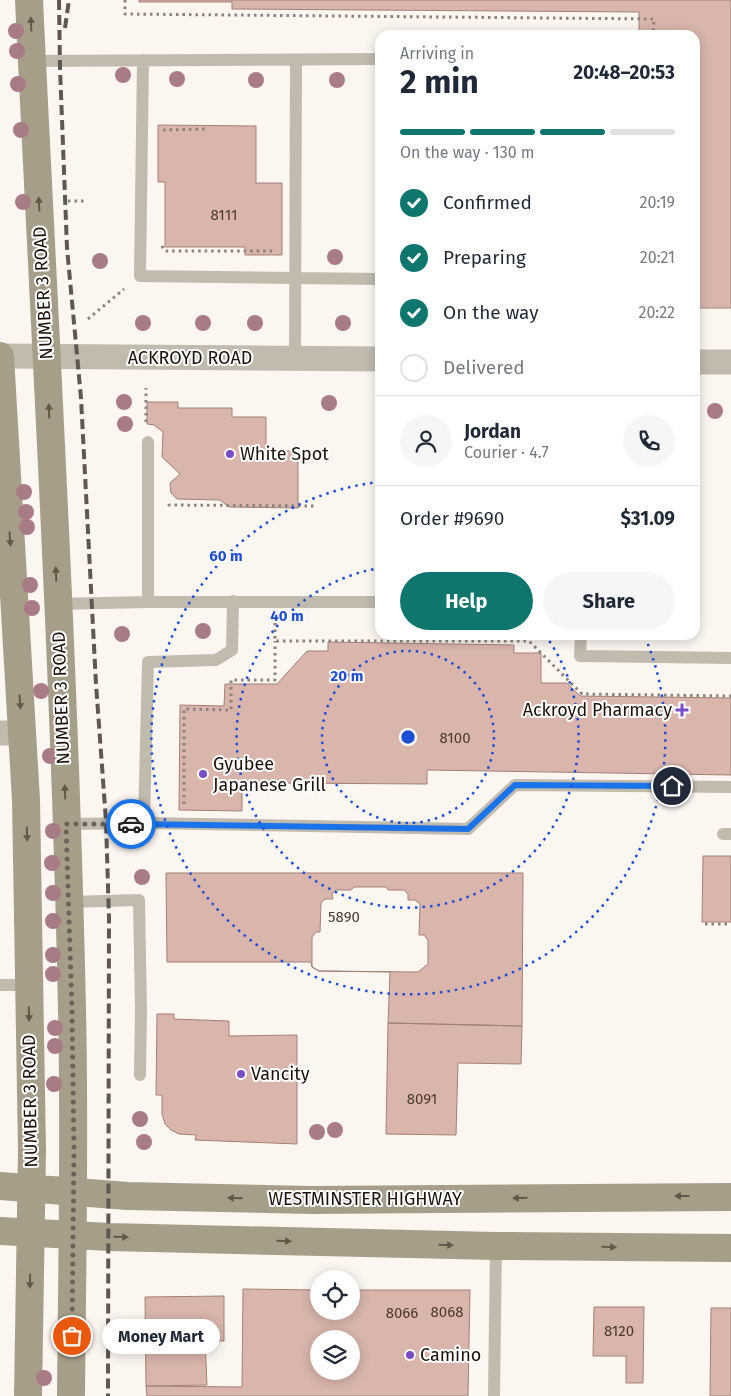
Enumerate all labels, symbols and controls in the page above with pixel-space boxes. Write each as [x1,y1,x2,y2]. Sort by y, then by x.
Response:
one-way arrow [26,16,34,32]
text: Arriving in [400,44,474,63]
text: 20:48–20:53 [573,61,675,84]
text: 2 min [400,63,479,101]
text: On the way · 130 m [400,143,535,162]
icon: check [400,189,428,217]
text: Confirmed [443,191,532,214]
text: 20:19 [640,193,675,212]
one-way arrow [34,195,42,211]
house number: 8111 [211,206,237,224]
street label: NUMBER 3 ROAD [29,226,57,360]
icon: check [400,244,428,272]
text: Preparing [443,246,526,269]
text: 20:21 [640,248,675,267]
icon: check [400,299,428,327]
text: On the way [443,301,539,324]
text: 20:22 [638,303,675,322]
street label: ACKROYD ROAD [128,347,252,369]
text: Delivered [443,356,525,379]
one-way arrow [45,403,53,419]
button: person [400,415,452,467]
button: phone [623,415,675,467]
text: Jordan [464,420,521,443]
place label: White Spot [240,443,329,465]
text: Courier · 4.7 [464,443,549,462]
marker: White Spot [224,448,236,460]
text: Order #9690 [400,507,504,530]
text: $31.09 [620,507,675,530]
one-way arrow [7,532,15,548]
text: 60 m [209,547,243,565]
one-way arrow [51,566,59,582]
button: Help [400,572,533,630]
button: Share [543,572,675,630]
text: 40 m [270,607,304,625]
street label: NUMBER 3 ROAD [48,631,74,765]
text: 20 m [331,667,363,685]
one-way arrow [17,694,25,710]
place label: Ackroyd Pharmacy [523,699,672,721]
marker: Ackroyd Pharmacy [676,704,688,716]
centre of rings [399,728,417,746]
house number: 8100 [439,729,471,747]
place label: Gyubee Japanese Grill [213,753,326,796]
pin [651,765,693,807]
marker: Gyubee Japanese Grill [197,768,209,780]
icon: home [658,772,686,800]
one-way arrow [61,784,69,800]
courier [106,799,156,849]
icon: car [117,810,145,838]
one-way arrow [23,826,31,842]
house number: 5890 [328,908,360,926]
one-way arrow [26,1006,34,1022]
street label: NUMBER 3 ROAD [18,1034,42,1168]
place label: Vancity [251,1063,310,1085]
marker: Vancity [235,1068,247,1080]
house number: 8091 [407,1090,437,1108]
street label: WESTMINSTER HIGHWAY [268,1188,462,1210]
one-way arrow [674,1192,690,1200]
one-way arrow [227,1194,243,1202]
one-way arrow [512,1194,528,1202]
one-way arrow [113,1233,129,1241]
one-way arrow [276,1237,292,1245]
one-way arrow [438,1241,454,1249]
one-way arrow [601,1243,617,1251]
map controls [310,1270,360,1380]
button: locate [310,1270,360,1320]
one-way arrow [26,1273,34,1289]
house number: 8068 [431,1303,463,1321]
house number: 8066 [386,1304,418,1322]
pin [51,1315,93,1357]
callout: Money Mart [102,1318,220,1354]
icon: bag [58,1322,86,1350]
house number: 8120 [604,1322,634,1340]
text: Money Mart [118,1327,204,1346]
button: layers [310,1330,360,1380]
place label: Camino [420,1344,481,1366]
marker: Camino [404,1349,416,1361]

